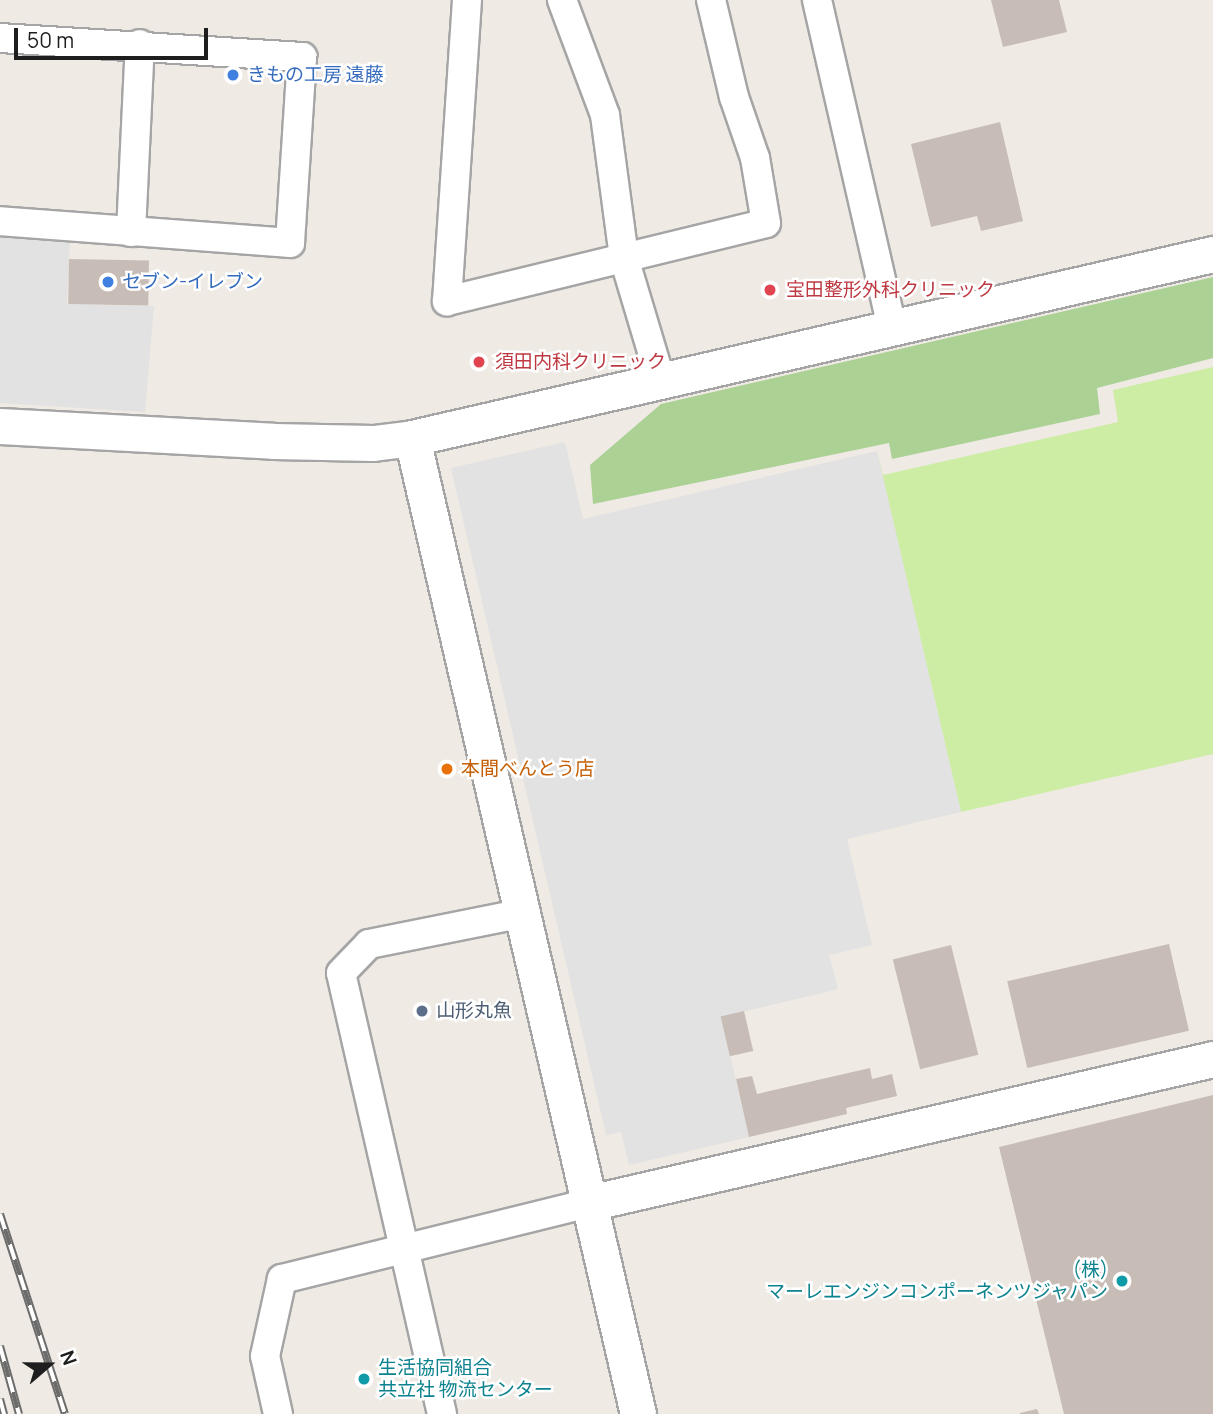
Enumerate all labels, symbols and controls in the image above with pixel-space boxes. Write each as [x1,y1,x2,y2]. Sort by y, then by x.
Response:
scale bar [18,14,212,58]
text: 50 m [27,26,74,54]
place label: きもの工房 遠藤 [247,64,384,86]
marker: きもの工房 遠藤 [225,67,241,83]
place label: セブン-イレブン [122,271,263,293]
marker: セブン-イレブン [100,274,116,290]
place label: 宝田整形外科クリニック [786,279,995,301]
marker: 宝田整形外科クリニック [760,280,780,300]
place label: 須田内科クリニック [495,351,666,373]
marker: 須田内科クリニック [469,352,489,372]
place label: 本間べんとう店 [461,758,594,780]
marker: 本間べんとう店 [439,761,455,777]
place label: 山形丸魚 [436,1000,512,1022]
marker: 山形丸魚 [414,1003,430,1019]
place label: (株) マーレエンジンコンポーネンツジャパン [766,1259,1108,1303]
marker: (株) マーレエンジンコンポーネンツジャパン [1114,1273,1130,1289]
north arrow [14,1330,84,1400]
text: N [54,1347,83,1369]
place label: 生活協同組合 共立社 物流センター [378,1357,553,1401]
marker: 生活協同組合 共立社 物流センター [356,1371,372,1387]

